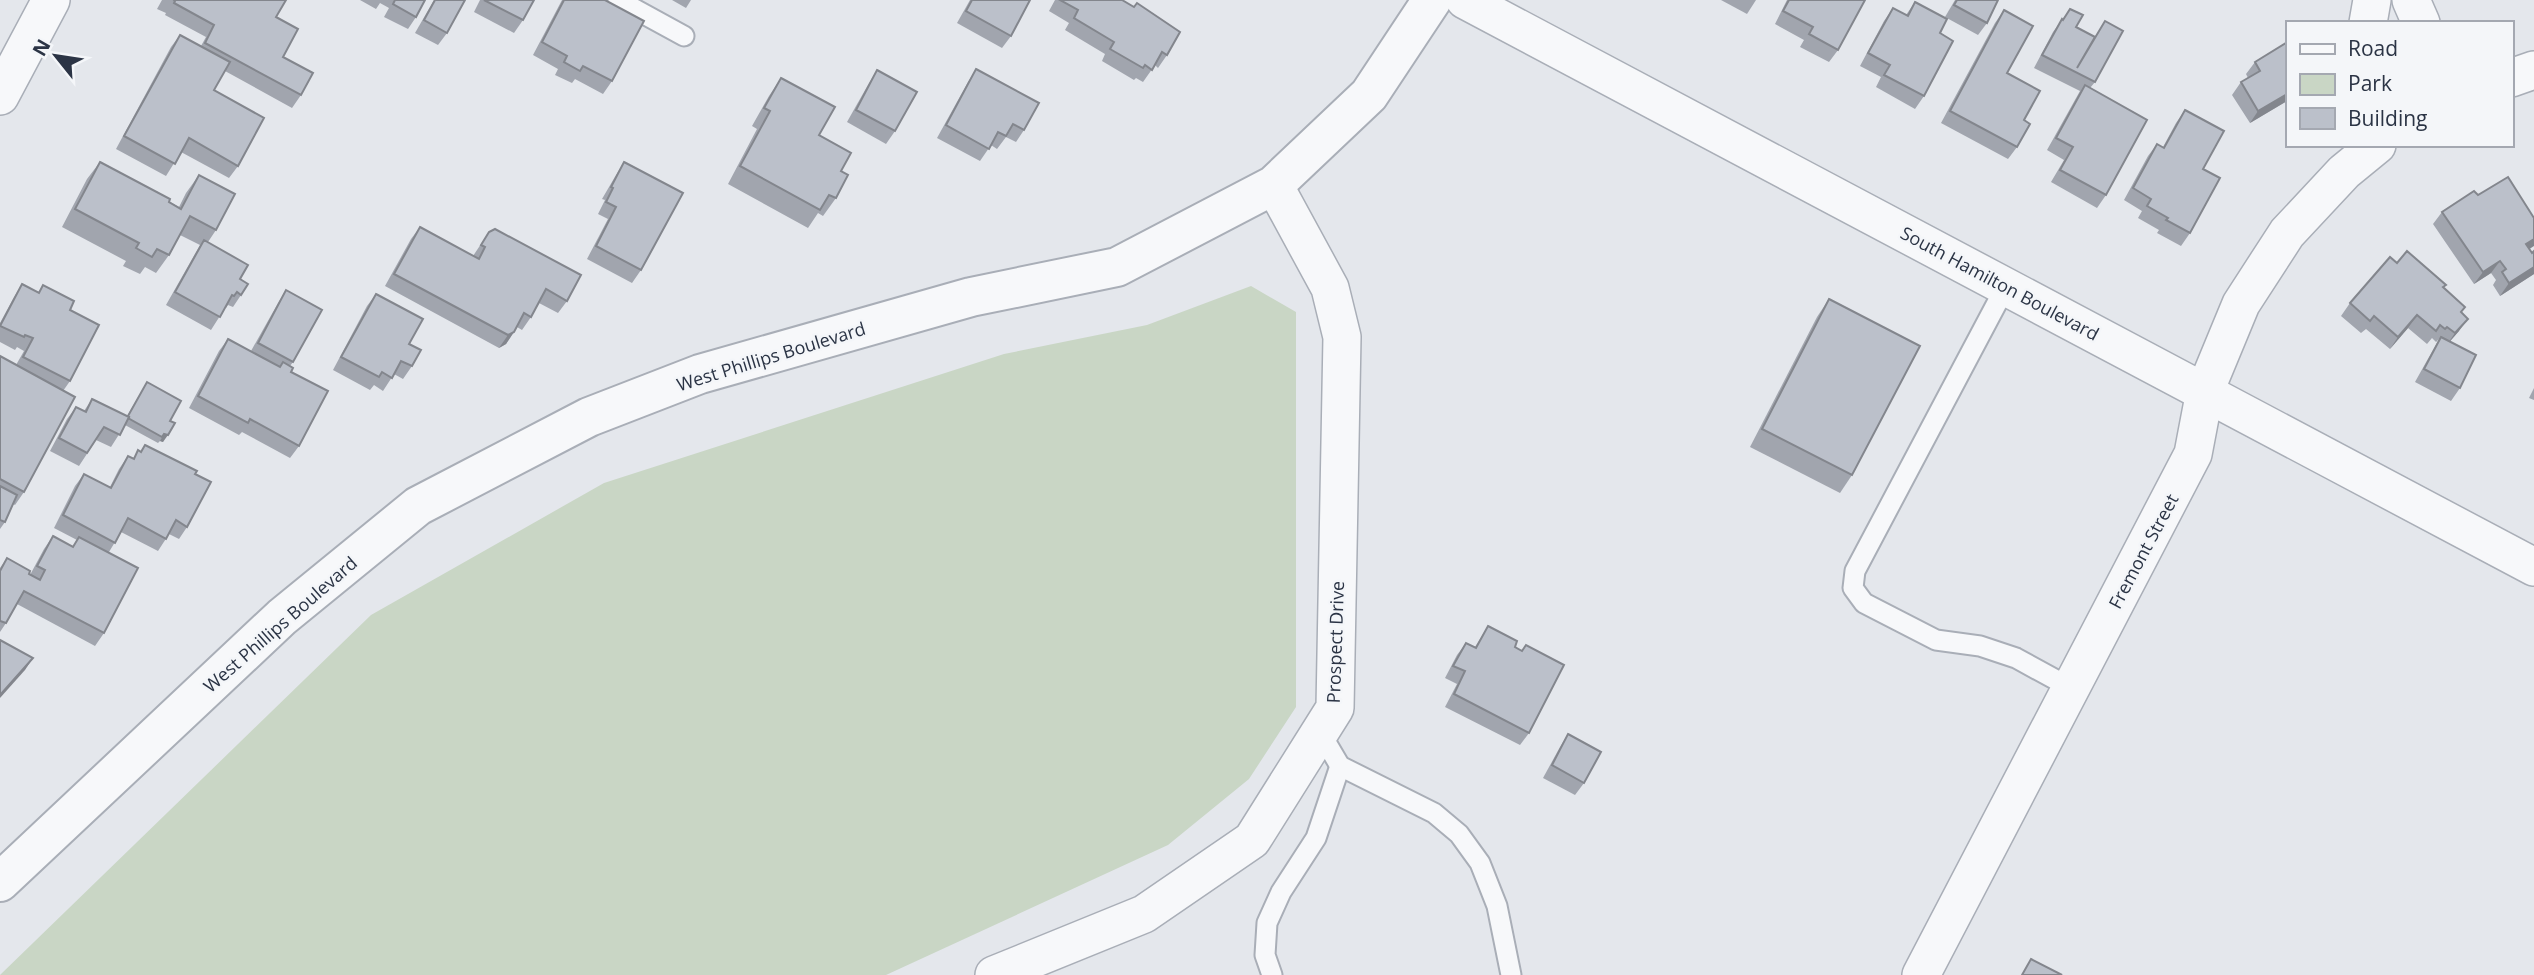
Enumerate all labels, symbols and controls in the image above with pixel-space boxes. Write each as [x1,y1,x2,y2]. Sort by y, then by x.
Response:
north arrow [21,21,91,91]
legend [2286,21,2513,147]
text: N [26,34,56,61]
text: Road [2348,34,2398,62]
text: Park [2348,69,2392,97]
text: Building [2348,104,2427,132]
street label: South Hamilton Boulevard [1897,220,2103,346]
street label: West Phillips Boulevard [674,316,868,396]
street label: Fremont Street [2103,489,2183,613]
street label: West Phillips Boulevard [198,551,362,697]
street label: Prospect Drive [1321,580,1349,704]

